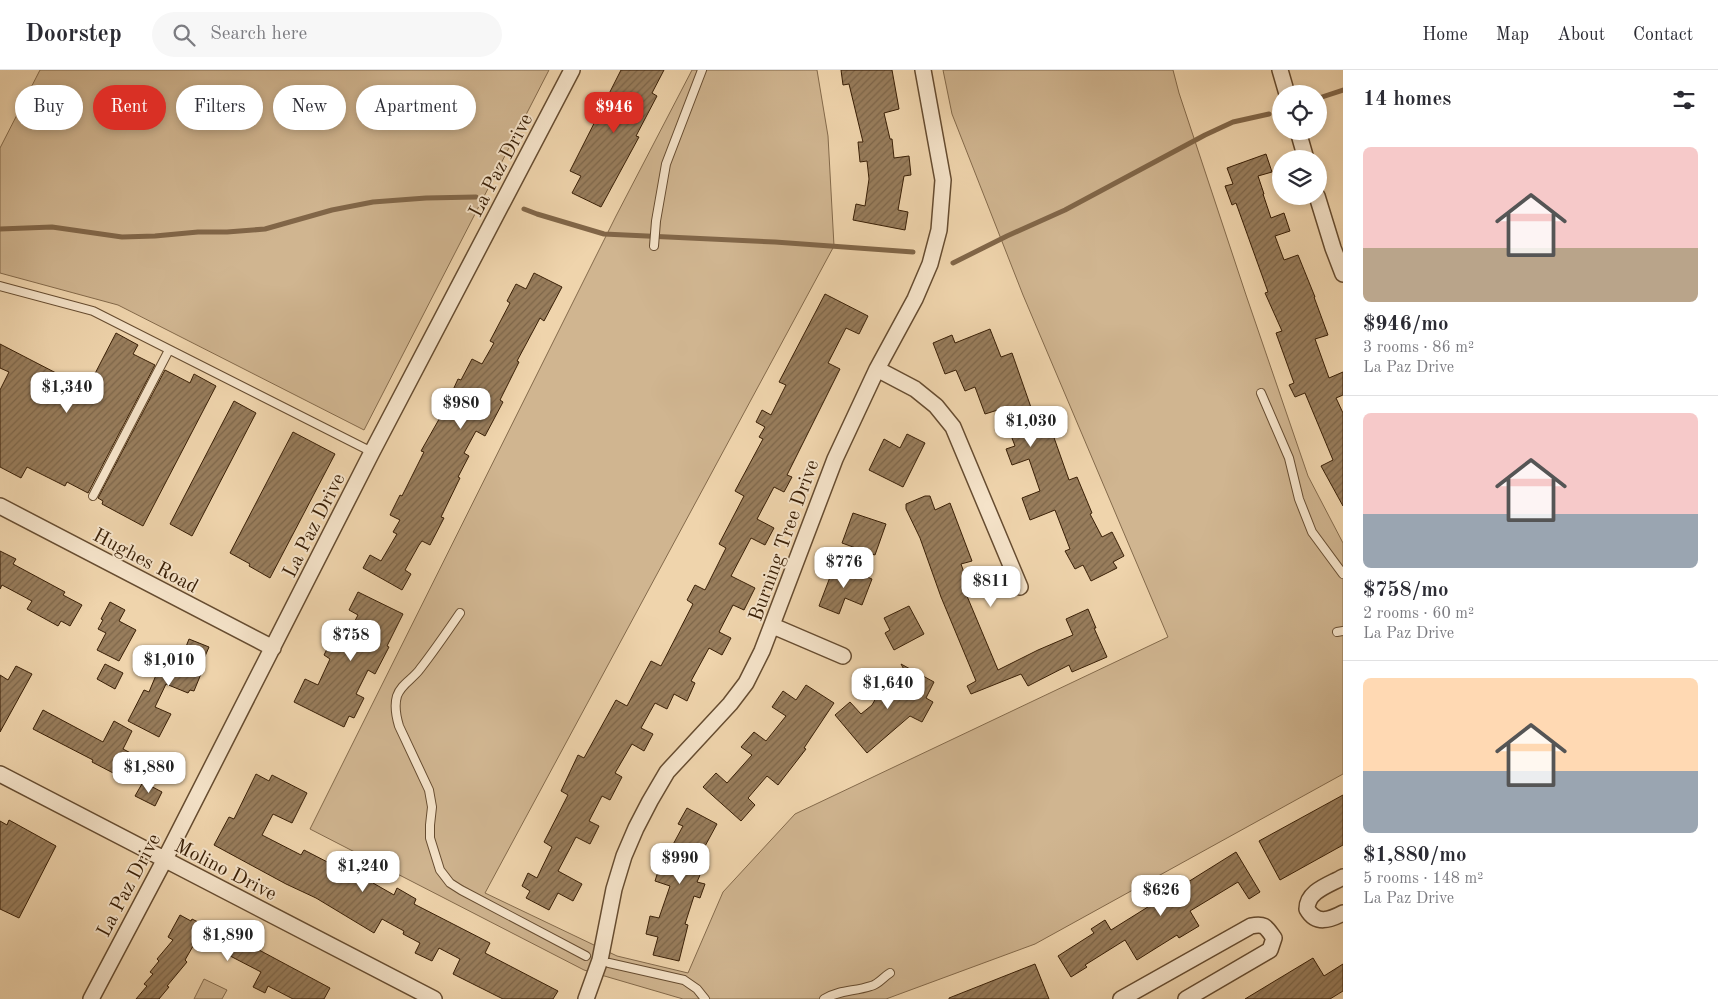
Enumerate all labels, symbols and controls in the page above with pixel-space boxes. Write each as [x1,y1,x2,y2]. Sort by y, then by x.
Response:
search box [152,12,502,57]
icon: search [170,21,198,49]
text: Doorstep [25,23,122,47]
text: Search here [210,25,307,44]
text: Home [1422,26,1468,44]
text: Map [1496,26,1529,44]
text: About [1557,26,1605,44]
text: Contact [1633,26,1693,44]
chip: Buy [15,85,83,130]
chip: Rent [93,85,166,130]
chip: Filters [176,85,263,130]
chip: New [273,85,346,130]
chip: Apartment [356,85,476,130]
map controls [1272,85,1327,205]
button: locate [1272,85,1327,140]
icon: filters [1670,86,1698,114]
text: 14 homes [1363,89,1451,110]
pin: $946 [584,92,644,134]
text: $946 [595,100,633,116]
street label: La Paz Drive [466,111,537,221]
button: layers [1272,150,1327,205]
icon: home [1486,180,1576,270]
text: $946/mo [1363,314,1449,335]
text: 3 rooms · 86 m² [1363,340,1474,356]
text: La Paz Drive [1363,360,1454,376]
pin: $1,340 [26,372,108,414]
text: $1,340 [42,380,92,396]
pin: $980 [431,388,491,430]
text: $980 [442,396,480,412]
pin: $1,030 [990,406,1072,448]
text: $1,030 [1006,414,1056,430]
icon: home [1486,445,1576,535]
street label: Burning Tree Drive [746,457,823,624]
street label: La Paz Drive [280,471,350,581]
street label: Hughes Road [89,526,201,598]
pin: $776 [814,546,874,589]
text: $776 [825,555,863,571]
pin: $811 [961,566,1021,608]
text: $811 [972,574,1010,590]
text: $758/mo [1363,580,1449,601]
text: 2 rooms · 60 m² [1363,606,1474,622]
pin: $758 [321,620,381,662]
text: La Paz Drive [1363,626,1454,642]
text: $758 [332,628,370,644]
pin: $1,010 [128,644,210,687]
text: $1,010 [144,653,194,669]
pin: $1,640 [847,668,929,710]
text: $1,640 [863,676,913,692]
icon: home [1486,710,1576,800]
pin: $1,880 [108,752,190,794]
text: $1,880 [124,760,174,776]
street label: La Paz Drive [94,831,165,941]
street label: Molino Drive [171,836,279,905]
pin: $990 [650,842,710,885]
text: $1,880/mo [1363,845,1467,866]
pin: $1,240 [322,850,404,893]
text: $990 [661,851,699,867]
text: $1,240 [338,859,388,875]
text: 5 rooms · 148 m² [1363,871,1483,887]
pin: $626 [1131,874,1191,917]
text: $626 [1142,883,1180,899]
text: La Paz Drive [1363,891,1454,907]
pin: $1,890 [187,920,269,962]
text: $1,890 [203,928,253,944]

